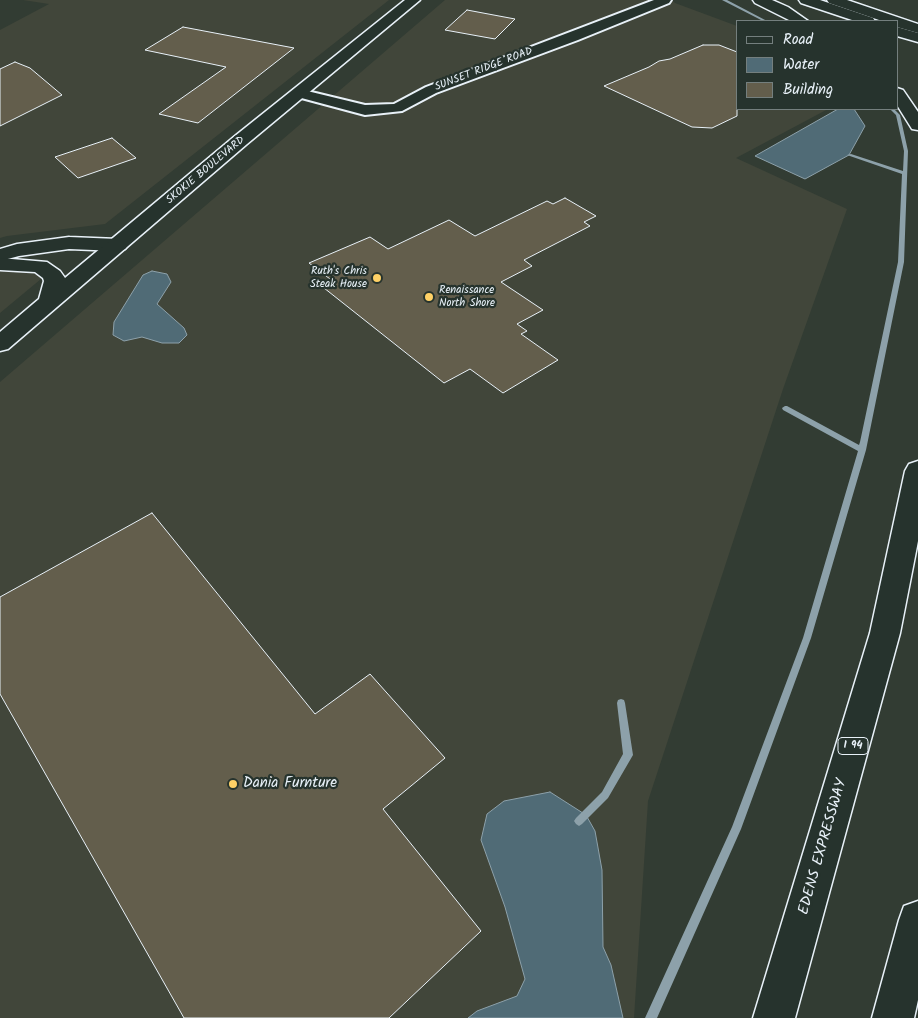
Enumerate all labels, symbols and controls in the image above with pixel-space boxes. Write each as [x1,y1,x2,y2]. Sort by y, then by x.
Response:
legend [736,20,898,110]
text: Road [783,28,813,52]
street label: SUNSET RIDGE ROAD [433,45,535,95]
text: Water [783,53,819,77]
text: Building [783,78,833,102]
street label: SKOKIE BOULEVARD [164,134,248,208]
place label: Ruth's Chris Steak House [310,265,367,291]
marker: Ruth's Chris Steak House [371,272,383,284]
place label: Renaissance North Shore [439,284,495,310]
marker: Renaissance North Shore [423,291,435,303]
road number: I 94 [838,738,868,754]
place label: Dania Furnture [243,775,337,793]
street label: EDENS EXPRESSWAY [796,777,852,917]
marker: Dania Furnture [227,778,239,790]

